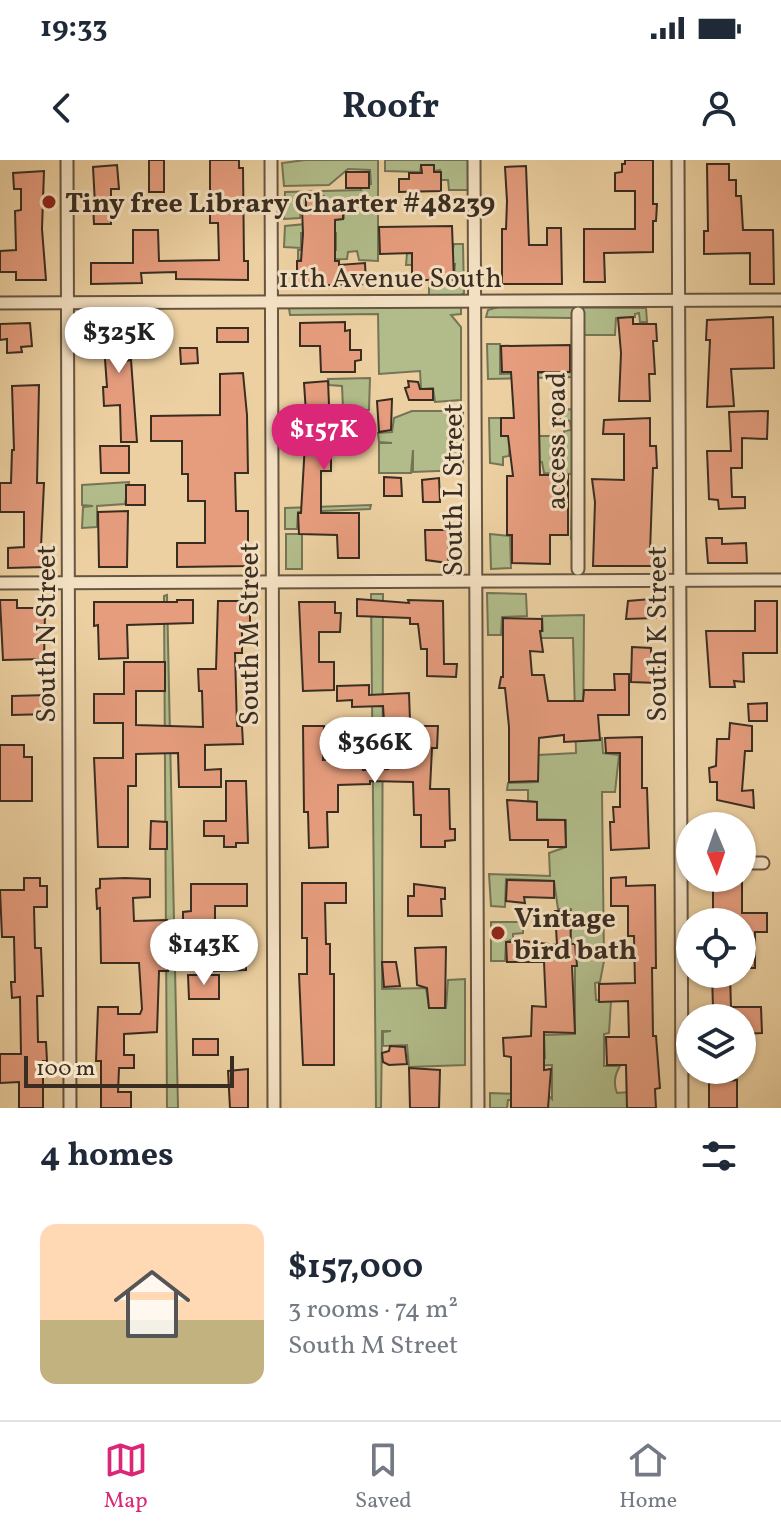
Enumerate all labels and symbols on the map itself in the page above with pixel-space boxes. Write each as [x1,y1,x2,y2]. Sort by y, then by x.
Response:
place label: Tiny free Library Charter #48239 [65,185,495,224]
marker: Tiny free Library Charter #48239 [40,193,58,211]
street label: 11th Avenue South [278,260,502,299]
pin: $325K [63,307,175,375]
street label: access road [538,372,577,510]
pin: $157K [268,404,380,472]
street label: South L Street [435,404,474,576]
street label: South M Street [231,542,270,726]
street label: South N Street [28,545,67,723]
street label: South K Street [639,546,678,722]
pin: $366K [319,717,431,785]
north arrow [676,812,756,892]
place label: Vintage bird bath [514,900,637,971]
pin: $143K [148,919,260,987]
marker: Vintage bird bath [489,924,507,942]
scale bar [24,1052,234,1088]

